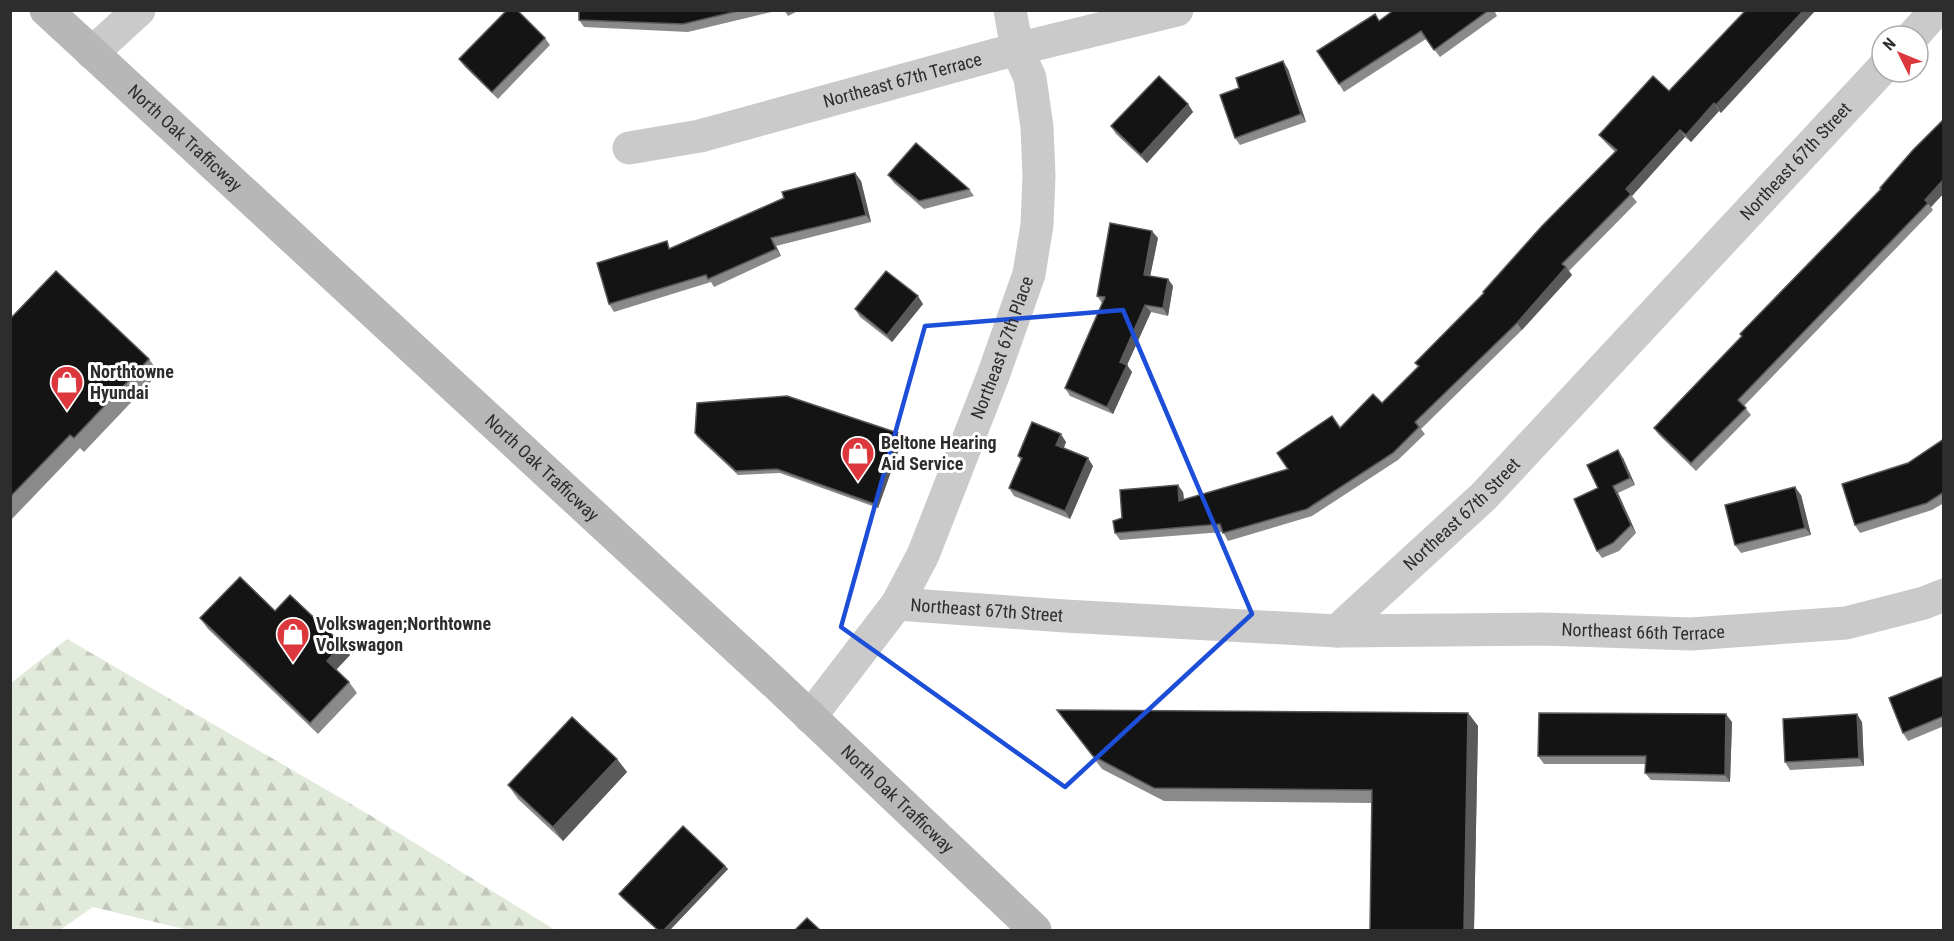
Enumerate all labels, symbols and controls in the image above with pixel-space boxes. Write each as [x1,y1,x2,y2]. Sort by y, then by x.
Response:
north arrow [1870,24,1930,84]
text: N [1879,34,1900,54]
street label: Northeast 67th Terrace [821,48,984,112]
street label: North Oak Trafficway [124,80,247,196]
street label: Northeast 67th Street [1736,98,1855,224]
street label: Northeast 67th Place [966,273,1037,422]
place label: Northtowne Hyundai [90,361,174,403]
shop icon: Northtowne Hyundai [49,364,85,411]
street label: North Oak Trafficway [481,410,604,526]
place label: Beltone Hearing Aid Service [881,432,997,474]
shop icon: Beltone Hearing Aid Service [840,435,876,482]
street label: Northeast 67th Street [1399,453,1524,574]
street label: Northeast 67th Street [910,594,1064,626]
place label: Volkswagen;Northtowne Volkswagon [316,613,491,655]
shop icon: Volkswagen;Northtowne Volkswagon [275,616,311,663]
street label: Northeast 66th Terrace [1561,619,1725,644]
street label: North Oak Trafficway [837,741,959,858]

